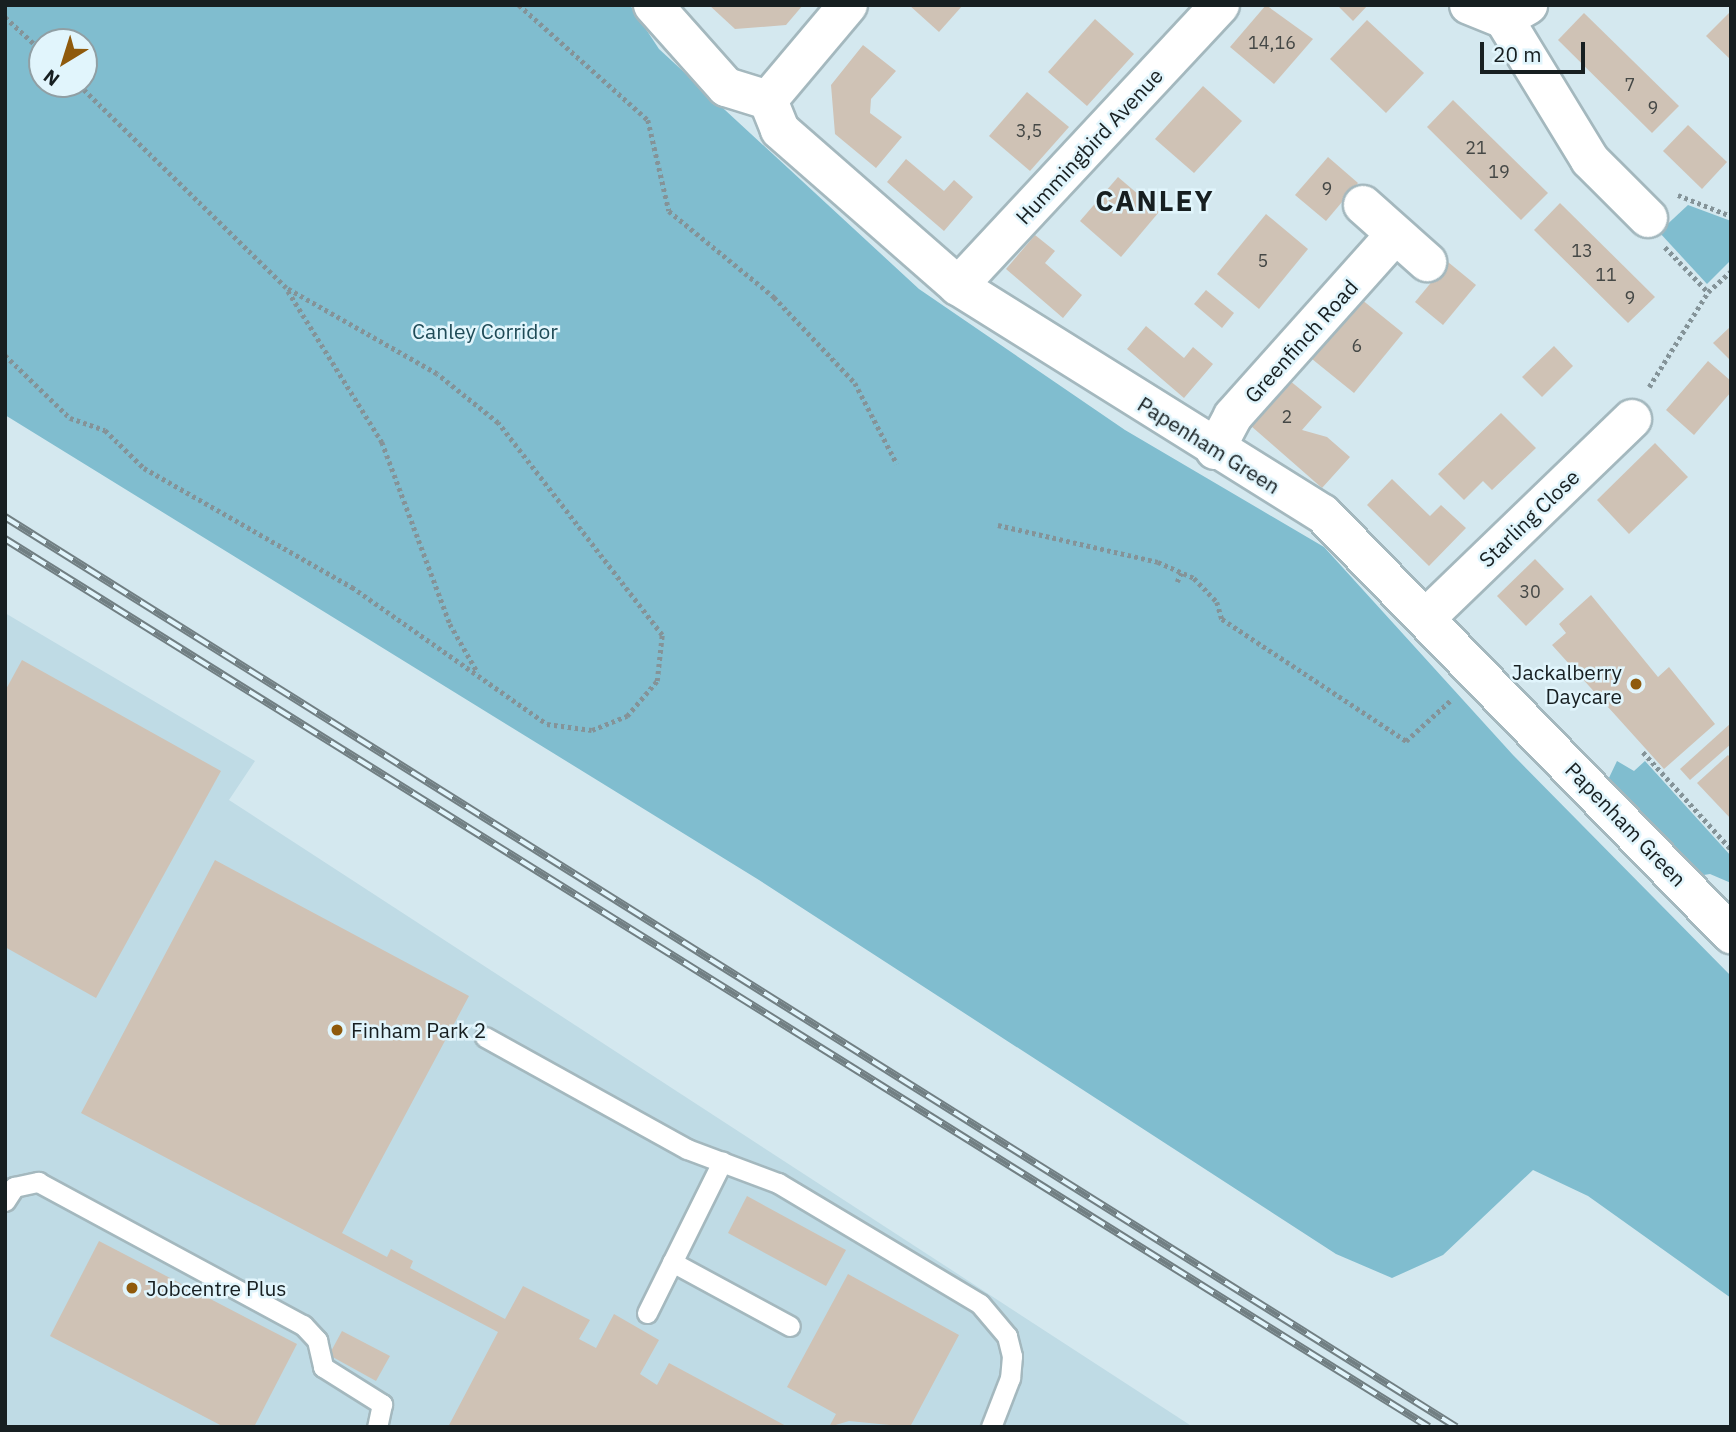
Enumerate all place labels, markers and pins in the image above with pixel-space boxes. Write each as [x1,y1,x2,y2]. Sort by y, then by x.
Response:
place label: Jackalberry Daycare [1512,659,1622,709]
marker: Jackalberry Daycare [1628,676,1644,692]
place label: Finham Park 2 [351,1017,486,1043]
marker: Finham Park 2 [329,1022,345,1038]
place label: Jobcentre Plus [146,1275,287,1301]
marker: Jobcentre Plus [124,1280,140,1296]

